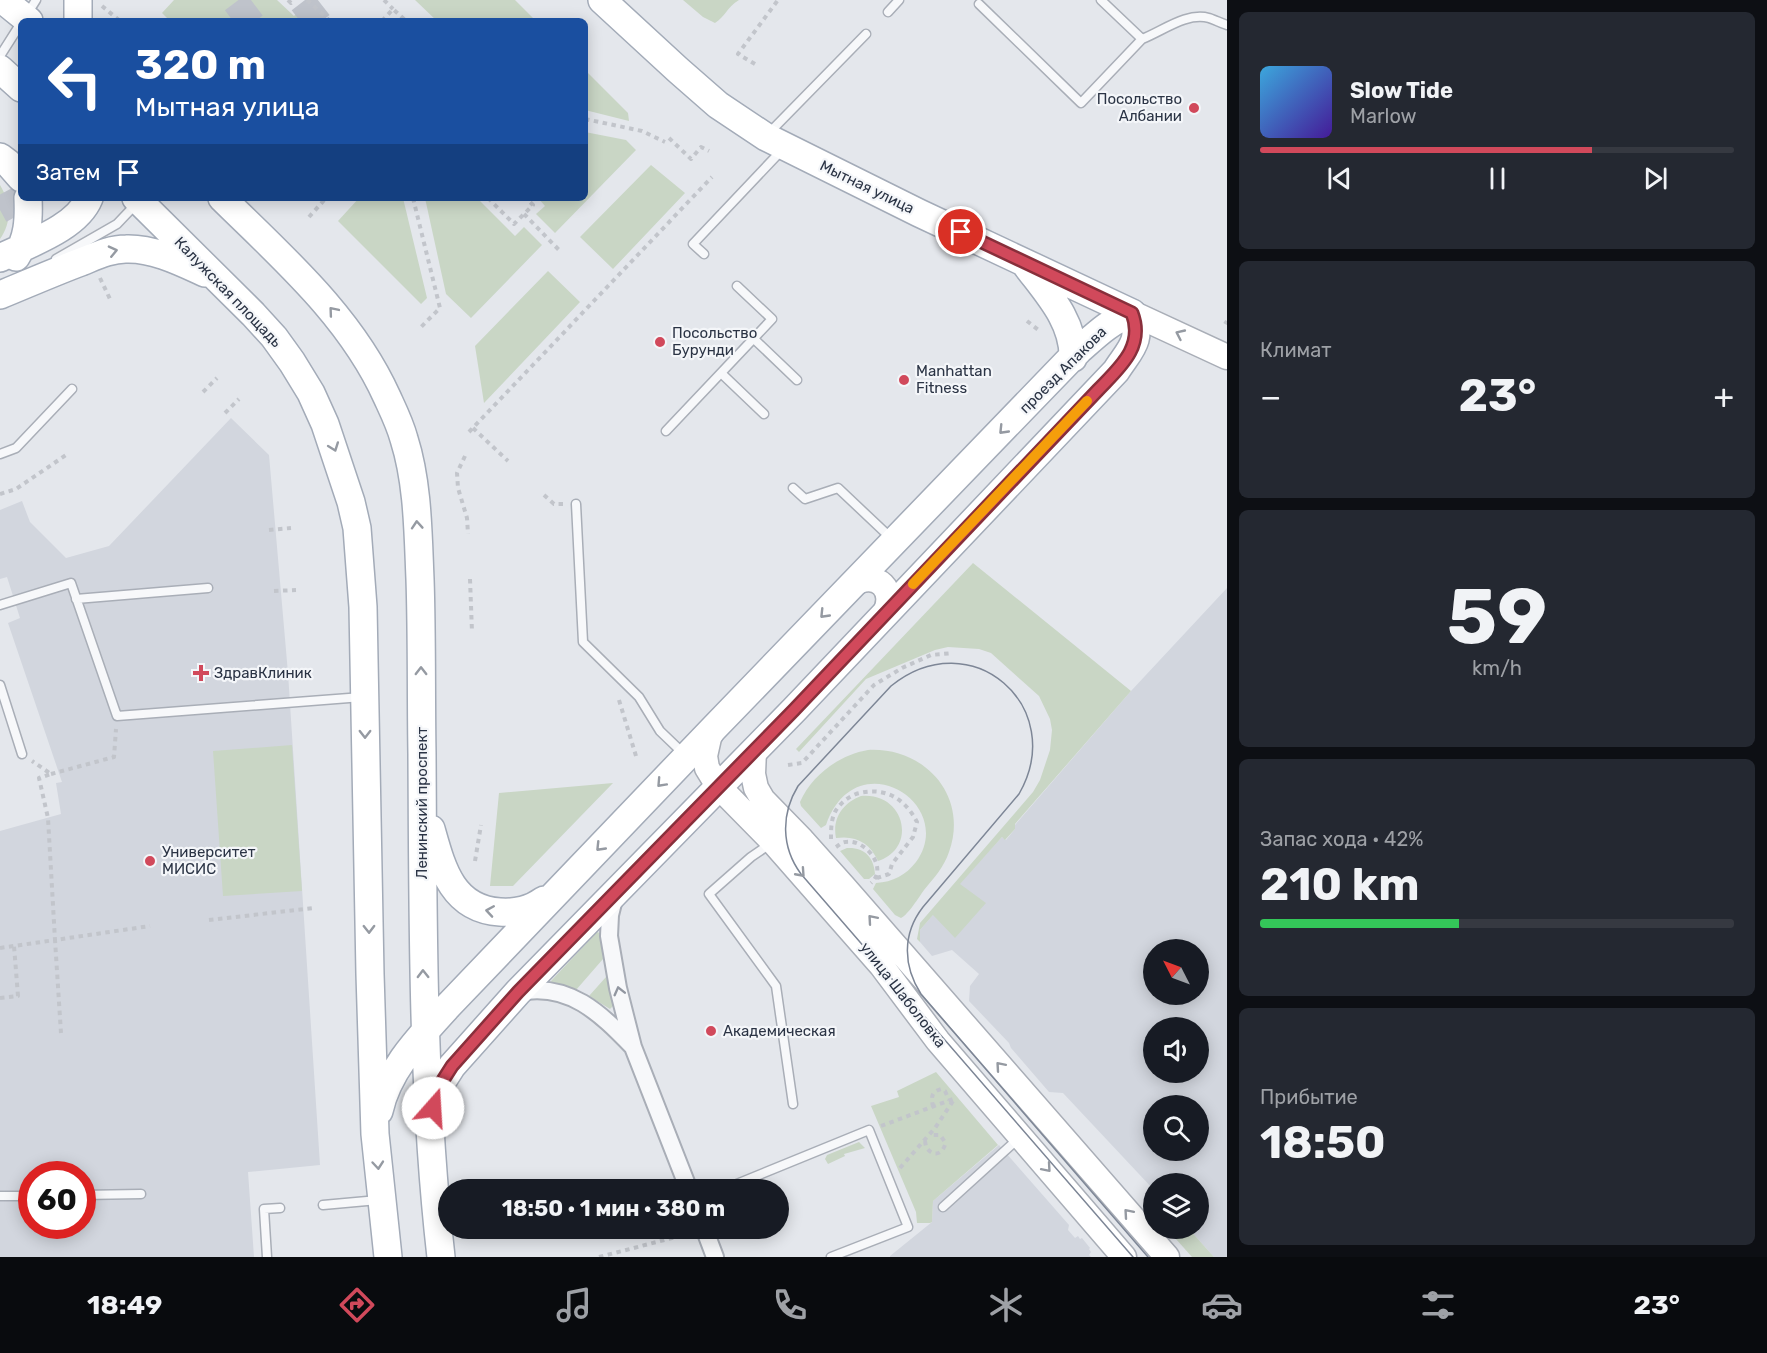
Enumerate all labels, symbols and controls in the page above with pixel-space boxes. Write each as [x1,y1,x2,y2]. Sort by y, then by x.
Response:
text: 320 m [135,40,266,90]
icon: left [36,42,114,120]
text: Slow Tide [1350,77,1453,104]
place label: Посольство Албании [1097,90,1182,125]
text: Мытная улица [135,91,320,123]
marker: Посольство Албании [1187,101,1201,115]
text: Marlow [1350,104,1417,128]
icon: arrive [112,156,145,189]
street label: Мытная улица [817,156,917,218]
text: Затем [36,159,100,186]
icon: previous [1323,162,1356,195]
icon: pause [1481,162,1514,195]
icon: next [1639,162,1672,195]
pin [935,206,986,257]
icon: arrive [944,215,977,248]
street label: Калужская площадь [171,233,286,351]
one-way arrow [108,246,118,259]
one-way arrow [329,307,340,318]
street label: проезд Апакова [1016,323,1110,417]
place label: Посольство Бурунди [672,324,757,359]
one-way arrow [1175,330,1186,342]
marker: Посольство Бурунди [653,335,667,349]
text: Климат [1260,338,1332,362]
place label: Manhattan Fitness [916,362,992,397]
text: 23° [1459,369,1536,422]
marker: Manhattan Fitness [897,373,911,387]
text: − [1260,377,1281,416]
text: + [1713,377,1734,416]
one-way arrow [999,423,1010,433]
one-way arrow [326,441,339,451]
one-way arrow [411,520,424,529]
text: 59 [1447,570,1547,663]
one-way arrow [821,606,832,617]
text: km/h [1472,656,1522,680]
marker: ЗдравКлиник [192,664,210,682]
place label: ЗдравКлиник [214,664,312,682]
one-way arrow [415,667,427,676]
street label: Ленинский проспект [413,727,431,879]
one-way arrow [359,729,371,738]
one-way arrow [658,775,669,786]
text: Запас хода · 42% [1260,827,1423,851]
one-way arrow [596,841,607,851]
place label: Университет МИСИС [162,843,256,878]
marker: Университет МИСИС [143,854,157,868]
text: 210 km [1260,858,1419,911]
one-way arrow [794,866,805,877]
one-way arrow [485,905,495,917]
one-way arrow [868,915,879,926]
one-way arrow [362,924,375,933]
street label: улица Шаболовка [856,939,950,1051]
north arrow [1143,939,1209,1005]
map controls [1143,939,1209,1239]
one-way arrow [417,969,429,978]
one-way arrow [613,986,626,996]
button: sound [1143,1017,1209,1083]
place label: Академическая [723,1022,836,1040]
marker: Академическая [704,1024,718,1038]
one-way arrow [996,1062,1007,1073]
position arrow [401,1076,465,1140]
text: Прибытие [1260,1085,1358,1109]
button: search [1143,1095,1209,1161]
text: 18:50 [1260,1116,1386,1169]
speed limit sign: 60 [18,1161,96,1239]
one-way arrow [371,1161,384,1170]
one-way arrow [1040,1161,1051,1172]
button: layers [1143,1173,1209,1239]
text: 18:50 · 1 мин · 380 m [502,1195,725,1222]
one-way arrow [1124,1209,1135,1220]
icon: directions [336,1284,378,1326]
icon: music [553,1284,595,1326]
icon: phone [769,1284,811,1326]
icon: climate [985,1284,1027,1326]
icon: car [1201,1284,1243,1326]
icon: filters [1417,1284,1459,1326]
text: 18:49 [87,1289,162,1321]
text: 23° [1633,1289,1680,1321]

